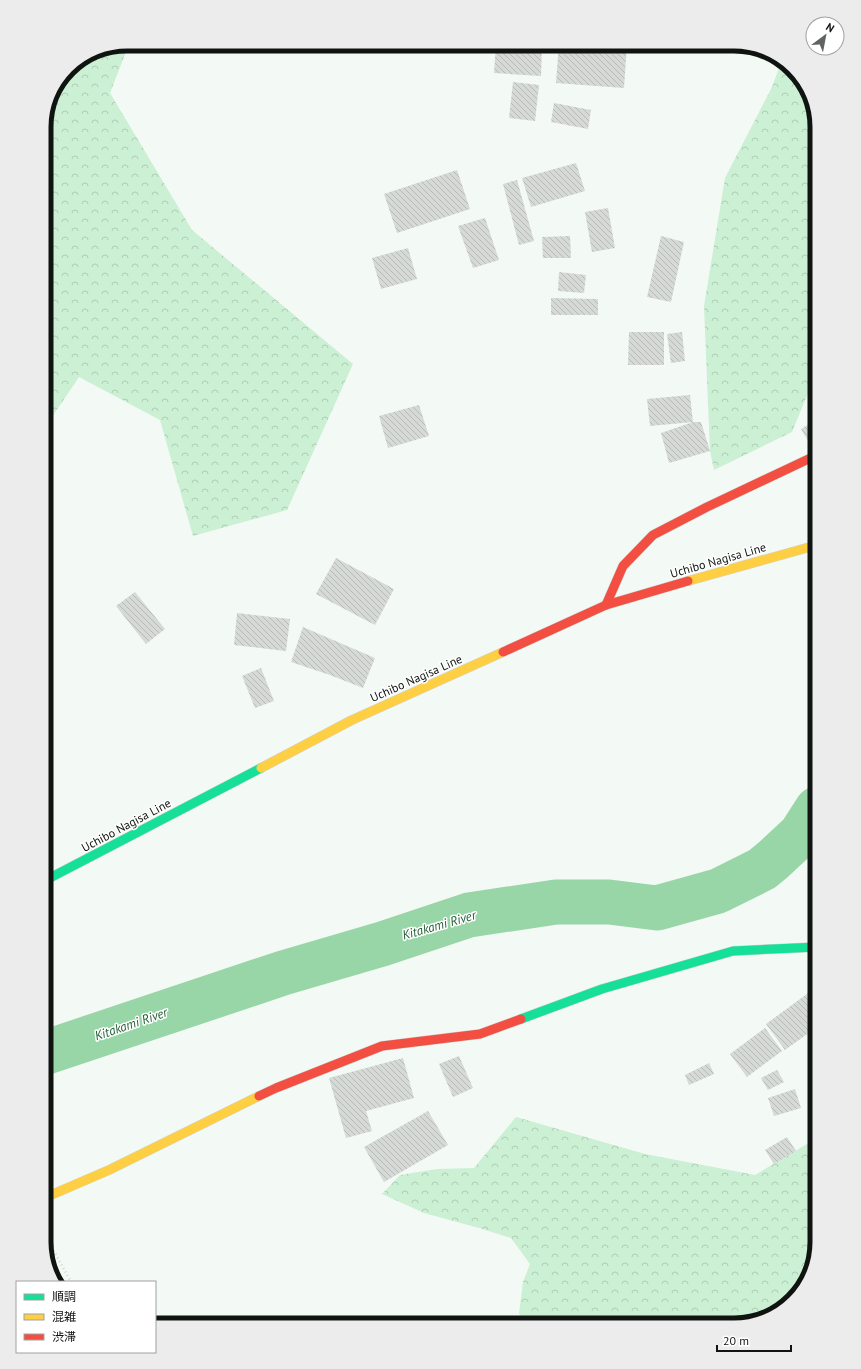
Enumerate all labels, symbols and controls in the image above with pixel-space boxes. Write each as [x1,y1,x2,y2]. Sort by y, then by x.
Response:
north arrow [805,16,845,56]
text: N [824,20,837,35]
street label: Uchibo Nagisa Line [668,539,768,581]
street label: Uchibo Nagisa Line [368,651,464,705]
street label: Uchibo Nagisa Line [79,795,173,855]
water label: Kitakami River [400,906,479,944]
water label: Kitakami River [92,1003,170,1044]
legend [16,1281,156,1353]
text: 順調 [52,1289,76,1304]
text: 混雑 [52,1309,76,1324]
scale bar [717,1327,791,1353]
text: 渋滞 [52,1329,76,1344]
text: 20 m [723,1333,749,1348]

